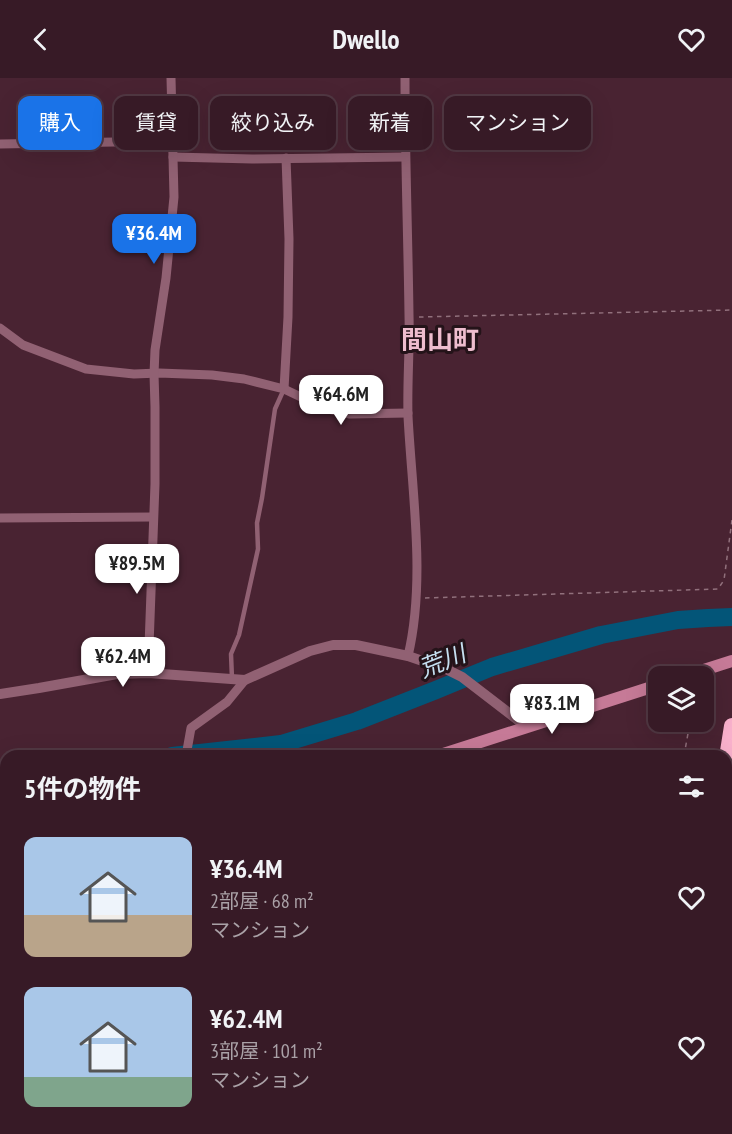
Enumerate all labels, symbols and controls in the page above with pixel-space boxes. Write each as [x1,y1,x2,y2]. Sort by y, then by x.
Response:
text: Dwello [332,22,400,56]
icon: back [24,23,57,56]
icon: heart [675,23,708,56]
chip: 購入 [18,96,102,150]
chip: 賃貸 [114,96,198,150]
chip: 絞り込み [210,96,336,150]
chip: 新着 [348,96,432,150]
chip: マンション [444,96,591,150]
pin: ¥36.4M [105,214,203,265]
text: ¥36.4M [126,220,182,246]
district label: 間山町 [401,323,479,356]
pin: ¥64.6M [292,375,390,426]
text: ¥64.6M [313,381,369,407]
pin: ¥89.5M [88,544,186,595]
text: ¥89.5M [109,550,165,576]
pin: ¥62.4M [74,637,172,688]
water label: 荒川 [414,637,473,684]
text: ¥62.4M [95,643,151,669]
map controls [648,666,714,732]
button: layers [648,666,714,732]
pin: ¥83.1M [503,684,601,735]
text: ¥83.1M [524,690,580,716]
icon: filters [675,770,708,803]
text: 5件の物件 [24,772,140,805]
text: ¥36.4M [210,852,283,885]
icon: home [72,861,144,933]
icon: heart [675,881,708,914]
text: 2部屋 · 68 m² [210,888,314,914]
text: マンション [210,917,310,943]
text: ¥62.4M [210,1002,283,1035]
icon: home [72,1011,144,1083]
icon: heart [675,1031,708,1064]
text: 3部屋 · 101 m² [210,1038,323,1064]
text: マンション [210,1067,310,1093]

